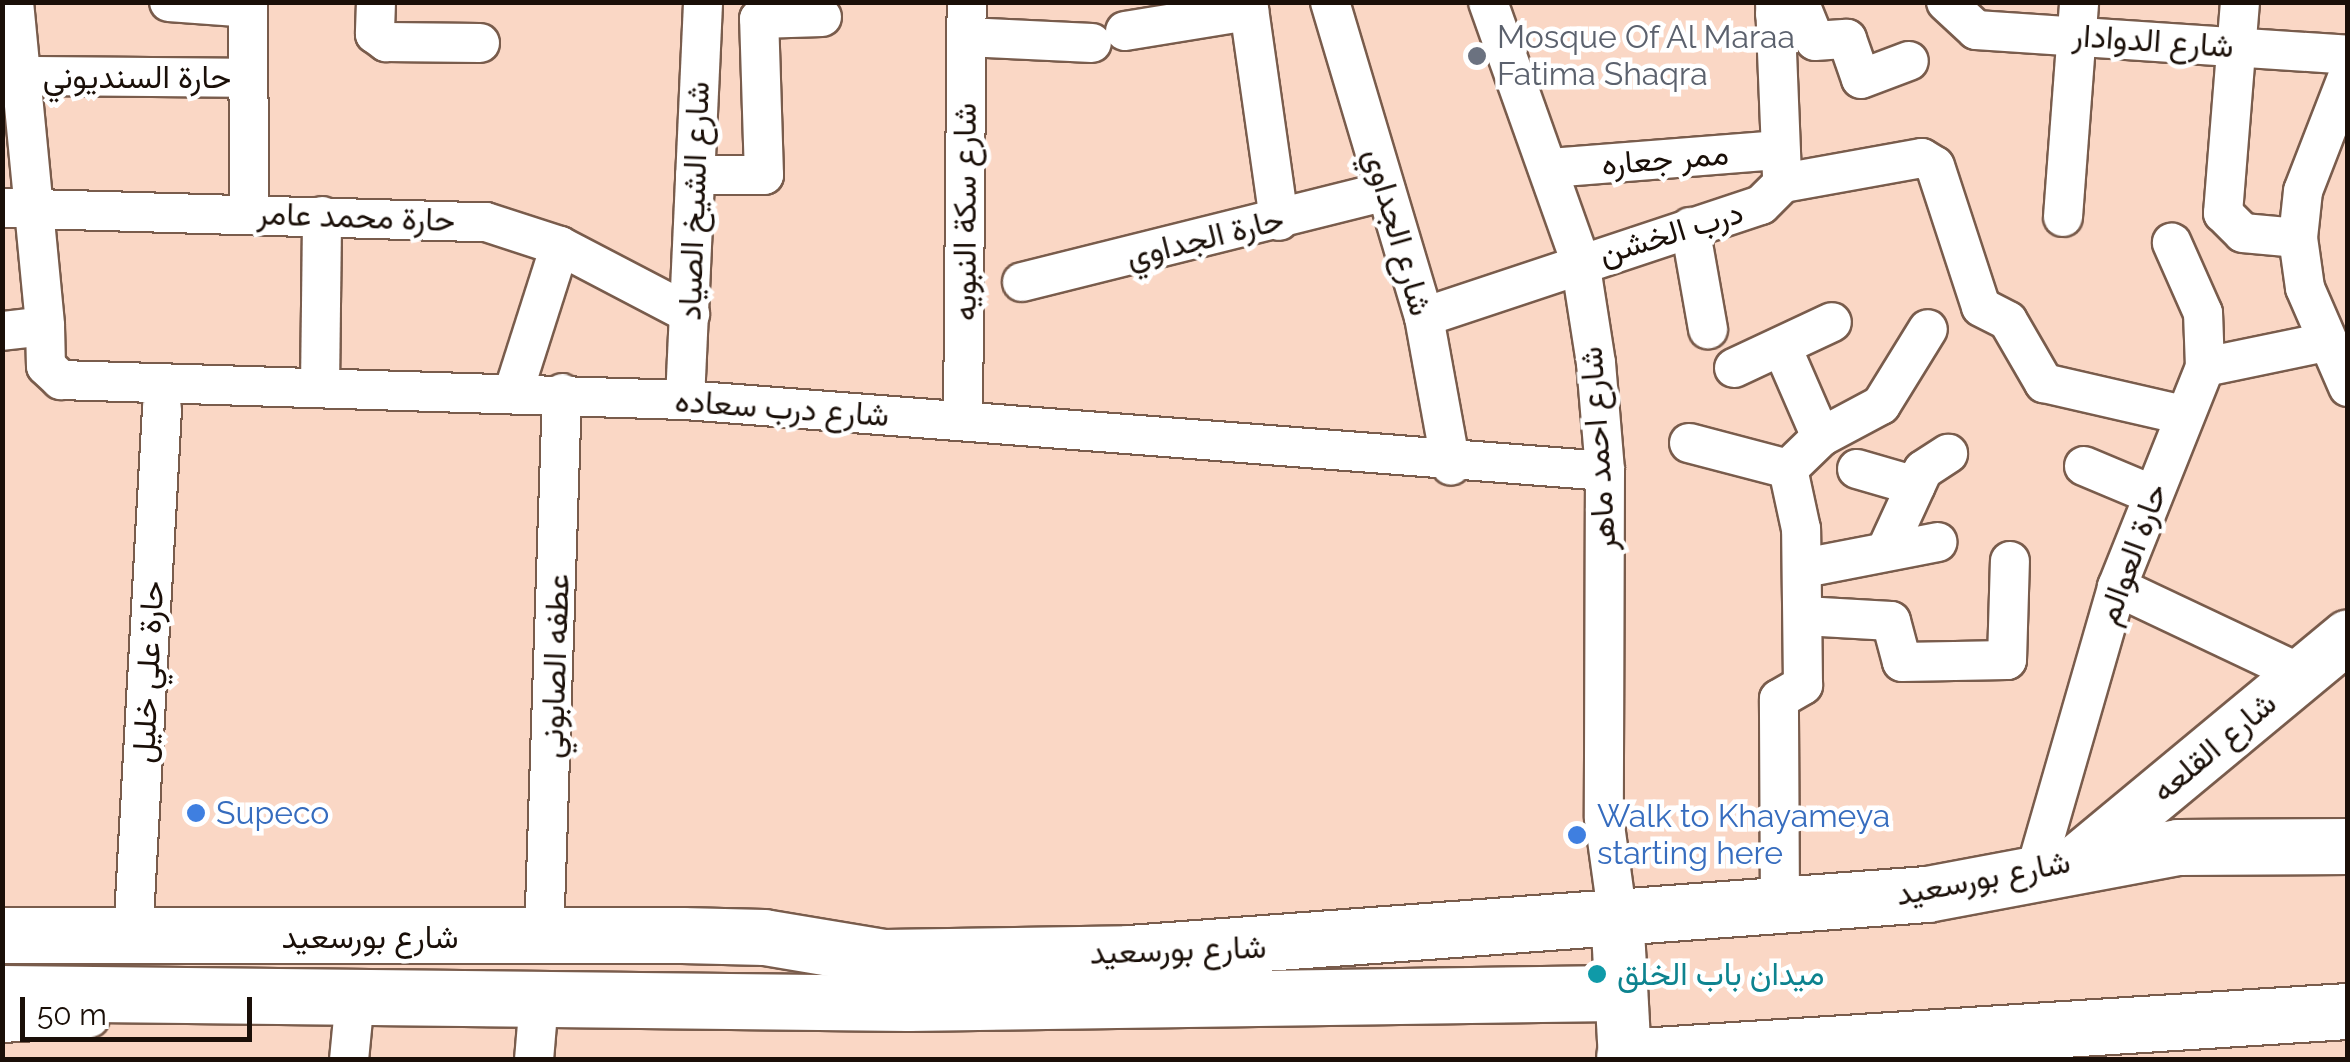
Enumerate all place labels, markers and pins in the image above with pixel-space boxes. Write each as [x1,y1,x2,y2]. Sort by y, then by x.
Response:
place label: Mosque Of Al Maraa Fatima Shaqra [1497,19,1798,94]
marker: Mosque Of Al Maraa Fatima Shaqra [1466,45,1488,67]
place label: Supeco [216,794,329,832]
place label: Walk to Khayameya starting here [1597,798,1890,873]
marker: Supeco [185,802,207,824]
marker: Walk to Khayameya starting here [1566,824,1588,846]
place label: ميدان باب الخلق [1617,955,1825,993]
marker: ميدان باب الخلق [1586,963,1608,985]

